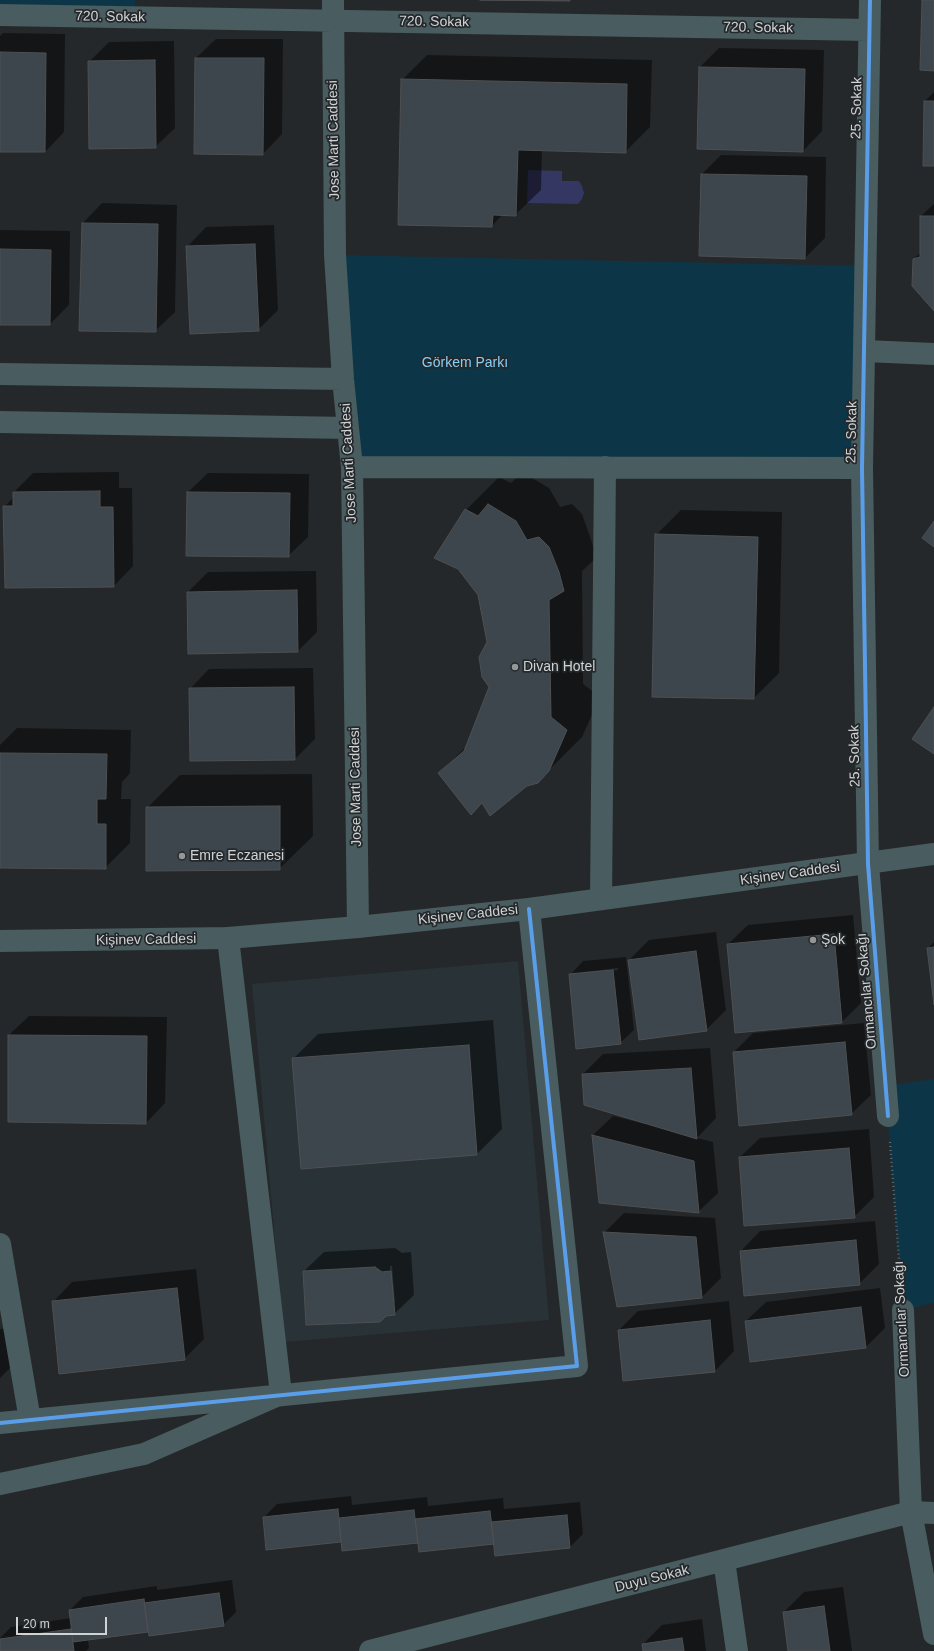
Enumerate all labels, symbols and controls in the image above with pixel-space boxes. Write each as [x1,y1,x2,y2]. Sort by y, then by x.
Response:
street label: 720. Sokak [75,8,145,26]
street label: 720. Sokak [399,13,469,31]
street label: 720. Sokak [723,19,793,37]
street label: 25. Sokak [848,77,866,139]
street label: Jose Marti Caddesi [325,80,343,200]
park label: Görkem Parkı [422,355,508,371]
street label: 25. Sokak [843,401,861,463]
street label: Jose Marti Caddesi [337,403,361,523]
place label: Divan Hotel [523,659,595,675]
marker: Divan Hotel [510,662,520,672]
street label: 25. Sokak [846,725,864,787]
street label: Jose Marti Caddesi [347,727,365,847]
place label: Emre Eczanesi [190,848,284,864]
marker: Emre Eczanesi [177,851,187,861]
street label: Kişinev Caddesi [739,859,841,889]
street label: Kişinev Caddesi [417,901,519,929]
street label: Kişinev Caddesi [96,931,196,949]
place label: Şok [821,932,845,948]
street label: Ormancılar Sokağı [854,932,880,1050]
marker: Şok [808,935,818,945]
street label: Ormancılar Sokağı [891,1260,913,1378]
street label: Duyu Sokak [613,1562,691,1596]
scale bar [18,1609,109,1635]
text: 20 m [23,1617,50,1631]

